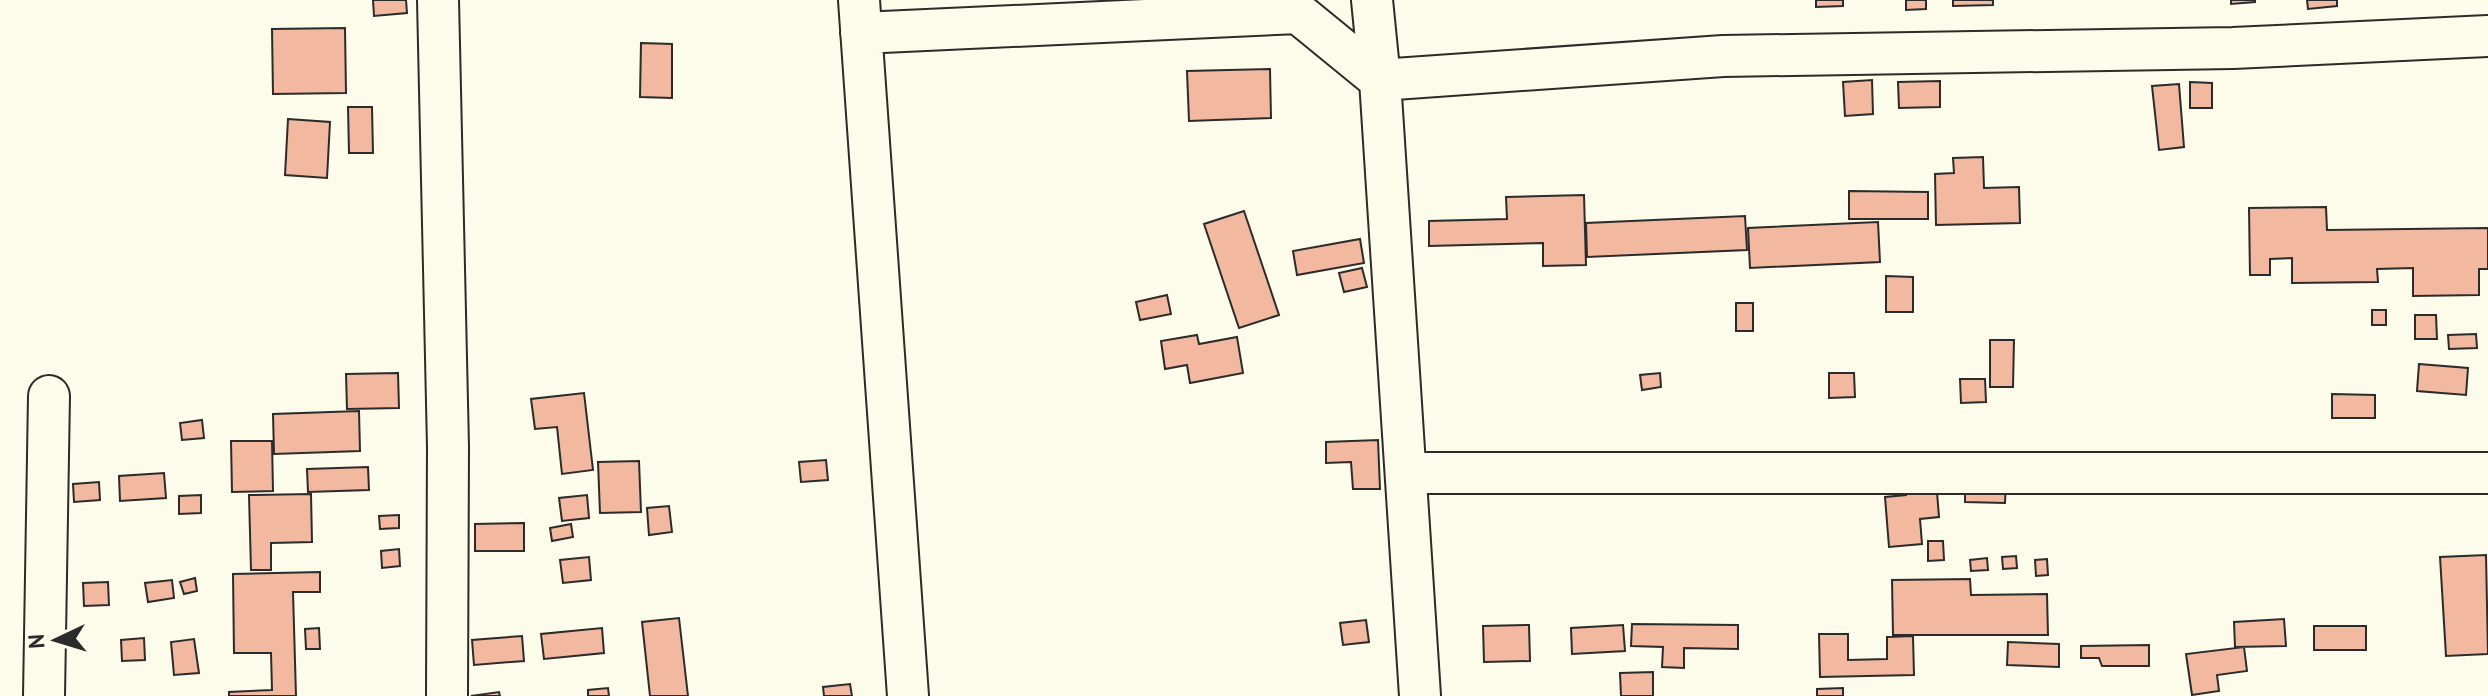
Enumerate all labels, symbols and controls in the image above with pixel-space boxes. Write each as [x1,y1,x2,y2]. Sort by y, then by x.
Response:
north arrow [16,600,96,680]
text: N [22,633,51,650]

